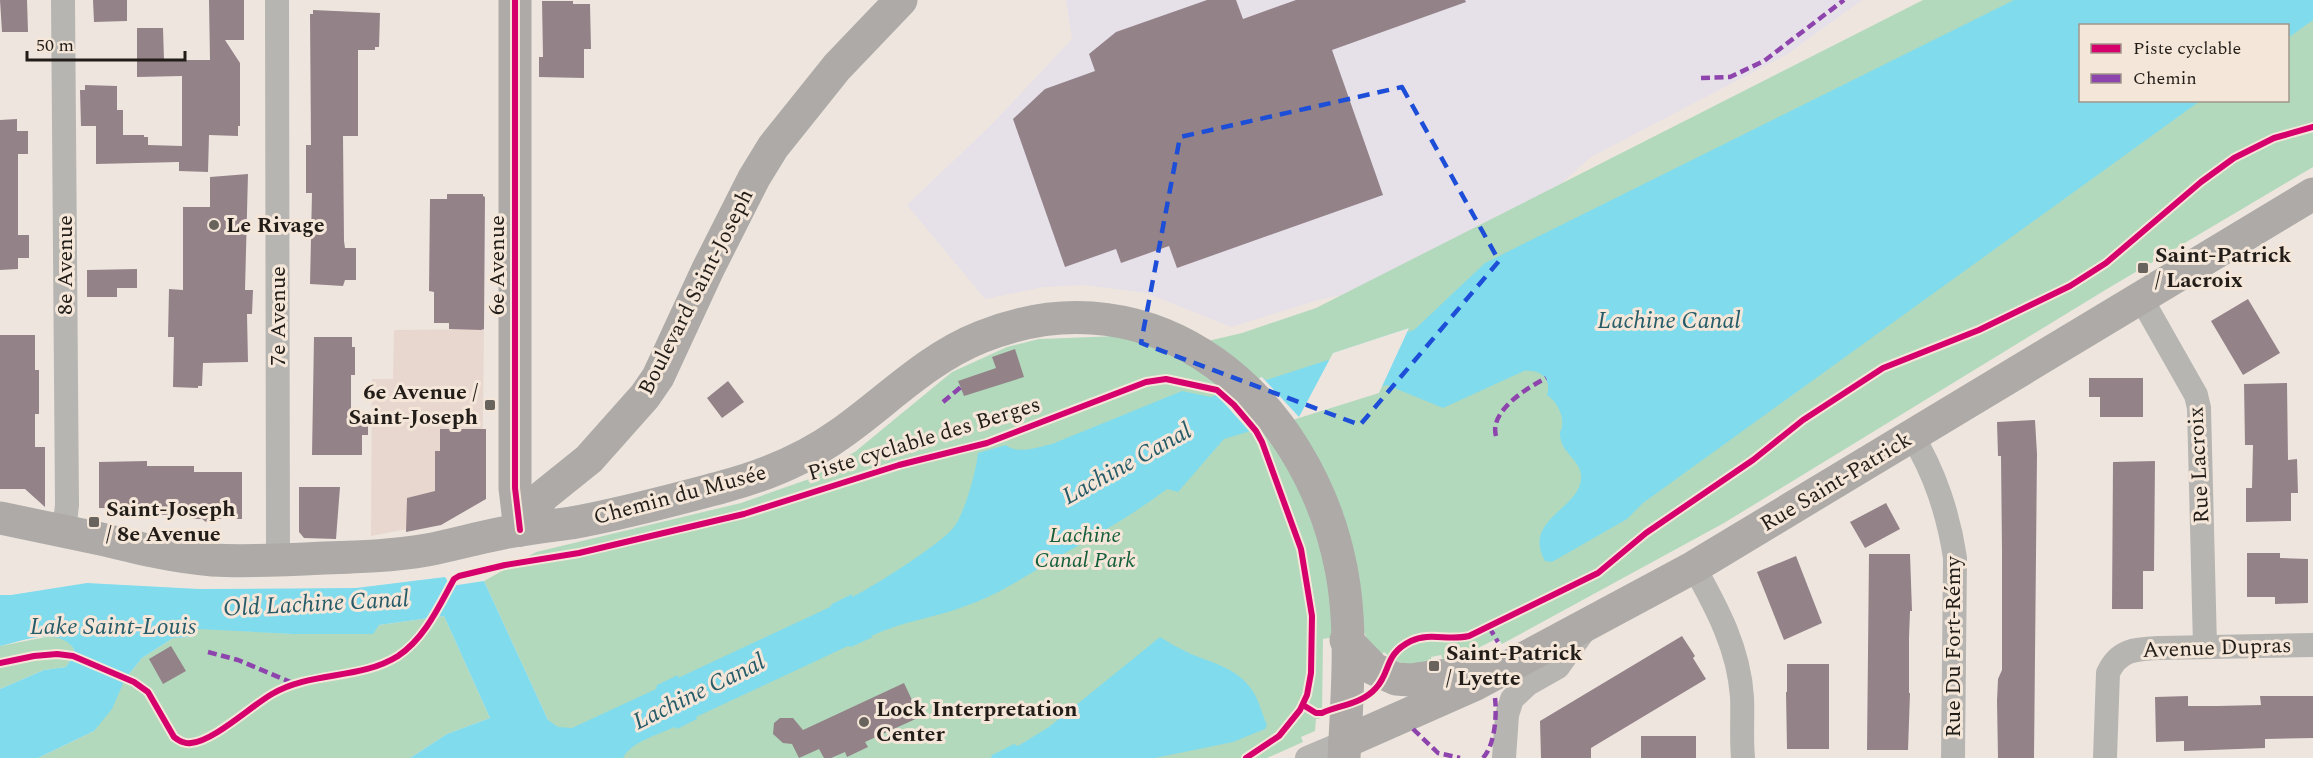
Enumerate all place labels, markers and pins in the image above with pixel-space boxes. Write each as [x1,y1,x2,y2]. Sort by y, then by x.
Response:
place label: Le Rivage [226,209,325,242]
marker: Le Rivage [207,218,221,232]
place label: Saint-Patrick / Lacroix [2155,239,2292,297]
marker: Saint-Patrick / Lacroix [2136,261,2150,275]
place label: 6e Avenue / Saint-Joseph [349,376,478,434]
marker: 6e Avenue / Saint-Joseph [483,398,497,412]
place label: Saint-Joseph / 8e Avenue [106,493,236,551]
marker: Saint-Joseph / 8e Avenue [87,515,101,529]
place label: Saint-Patrick / Lyette [1446,637,1583,695]
marker: Saint-Patrick / Lyette [1427,659,1441,673]
place label: Lock Interpretation Center [876,693,1078,751]
marker: Lock Interpretation Center [857,715,871,729]

